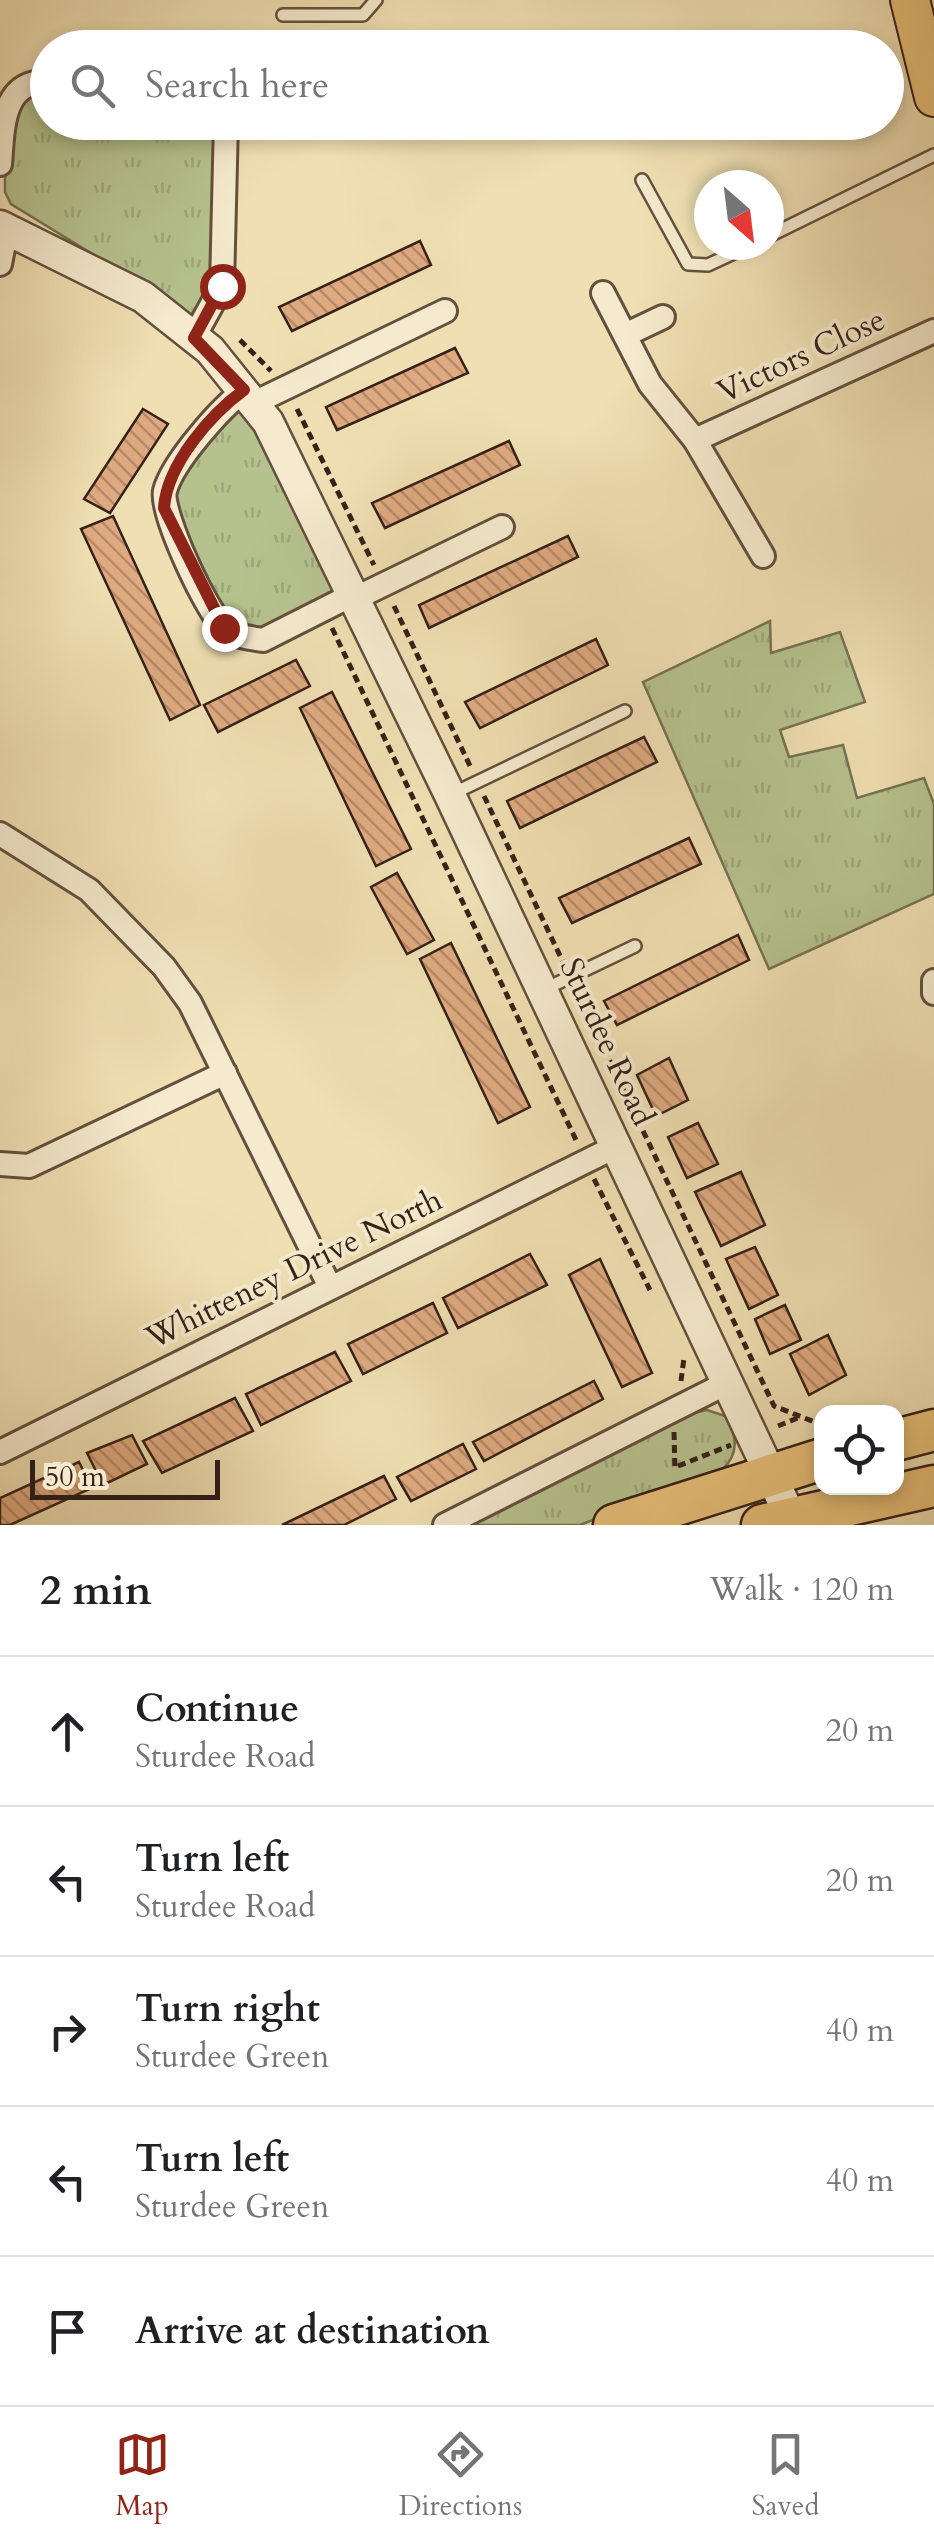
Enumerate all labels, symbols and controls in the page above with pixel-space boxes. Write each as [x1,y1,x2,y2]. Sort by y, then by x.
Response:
search box [30,30,904,140]
icon: search [65,58,120,113]
text: Search here [145,59,329,111]
north arrow [694,170,784,260]
route start [200,264,246,310]
street label: Victors Close [710,298,892,414]
route end [202,606,248,652]
street label: Sturdee Road [549,951,665,1133]
street label: Whitteney Drive North [137,1178,450,1360]
map controls [814,1405,904,1495]
button: locate [814,1405,904,1495]
scale bar [30,1455,220,1500]
text: 50 m [45,1458,105,1496]
text: 2 min [40,1562,152,1619]
text: Walk · 120 m [709,1568,894,1612]
text: Continue [135,1683,299,1735]
icon: ahead [40,1704,95,1759]
text: 20 m [826,1709,894,1753]
text: Sturdee Road [135,1735,315,1779]
text: Turn left [135,1833,289,1885]
icon: left [40,1854,95,1909]
text: 20 m [826,1859,894,1903]
text: Sturdee Road [135,1885,315,1929]
text: Turn right [135,1983,320,2035]
icon: right [40,2004,95,2059]
text: 40 m [826,2009,894,2053]
text: Sturdee Green [135,2035,329,2079]
text: Turn left [135,2133,289,2185]
icon: left [40,2154,95,2209]
text: 40 m [826,2159,894,2203]
text: Sturdee Green [135,2185,329,2229]
icon: arrive [40,2304,95,2359]
text: Arrive at destination [135,2305,490,2357]
tab: Map [115,2427,170,2525]
tab: Directions [399,2427,522,2525]
tab: Saved [751,2427,819,2525]

